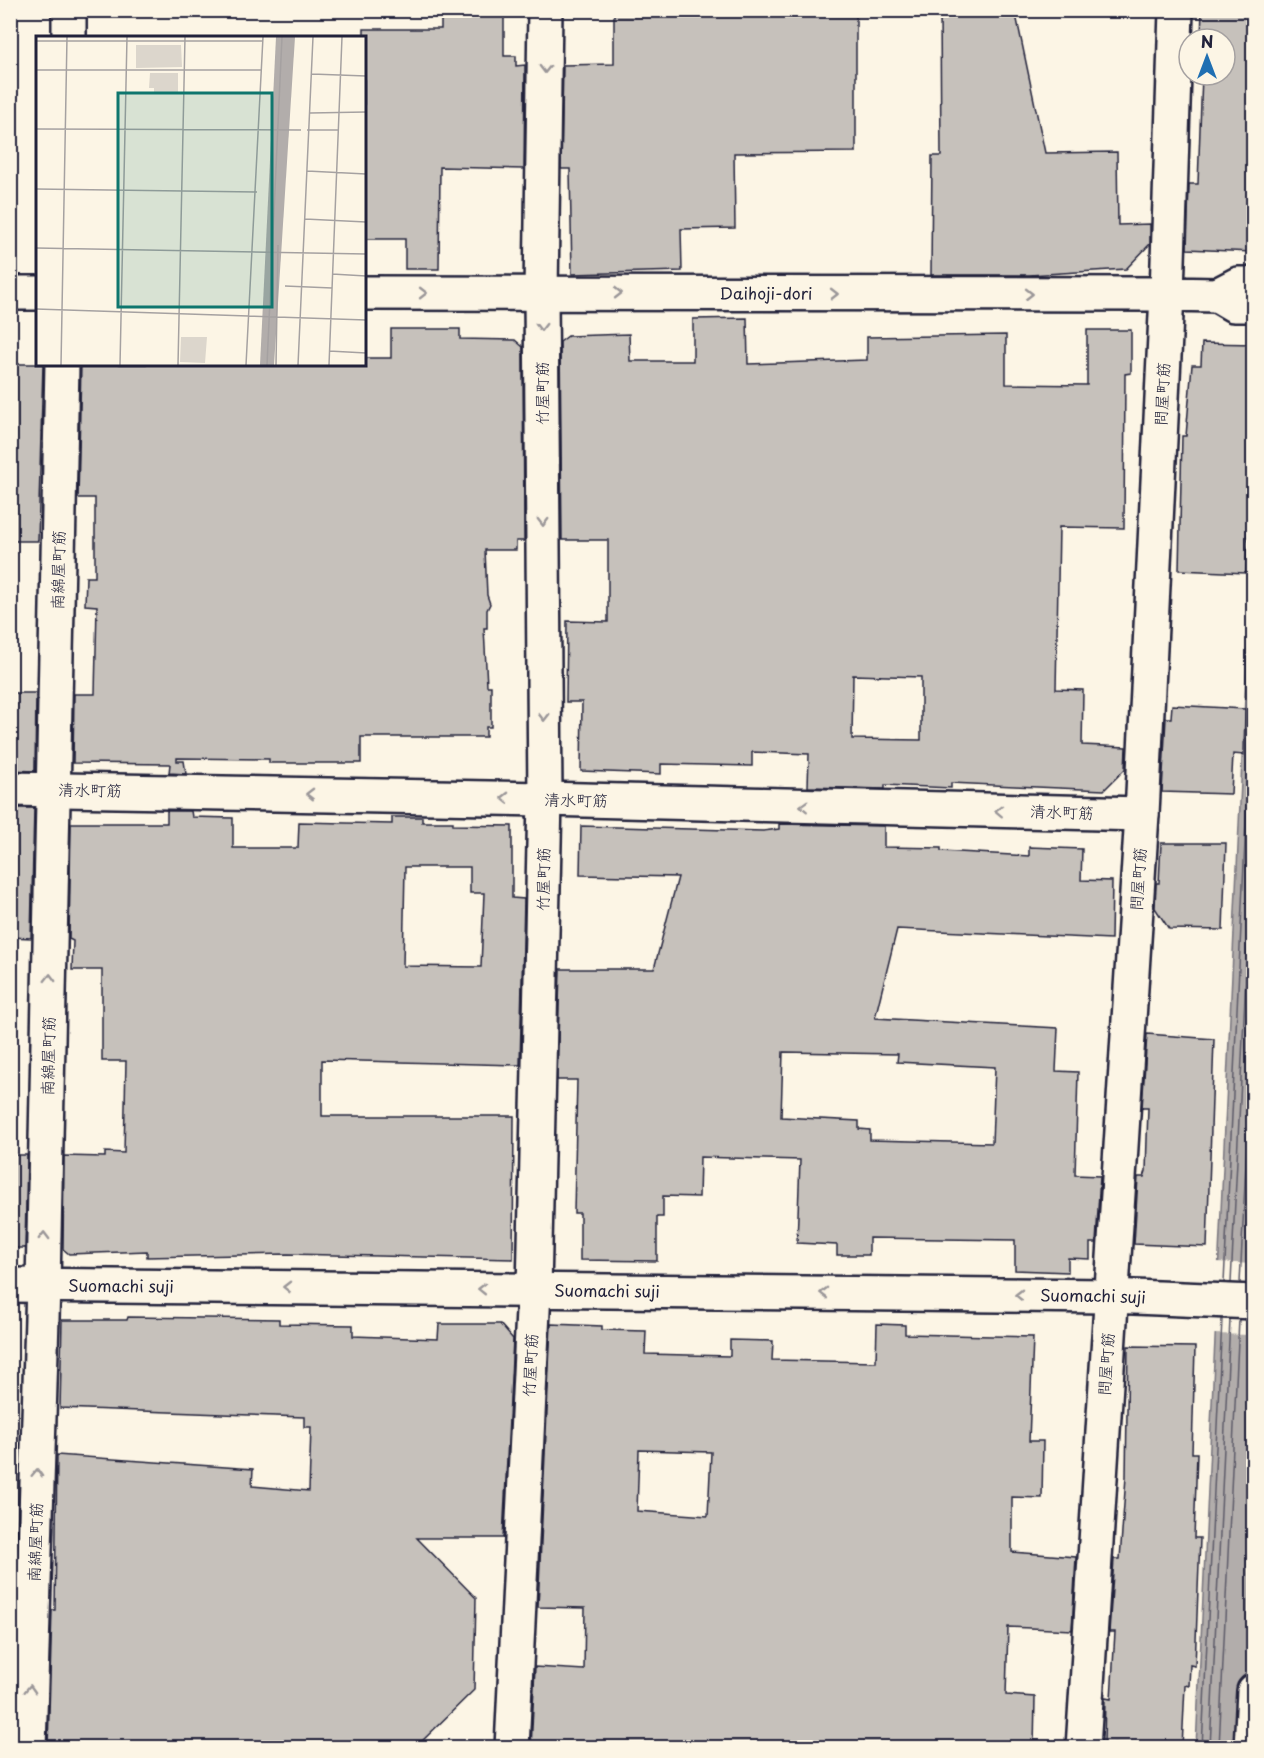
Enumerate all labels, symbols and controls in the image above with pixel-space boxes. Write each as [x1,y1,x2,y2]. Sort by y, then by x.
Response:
north arrow [1177,27,1237,87]
text: N [1201,29,1213,53]
inset map [36,36,366,366]
one-way arrow [538,64,551,73]
street label: Daihoji-dori [720,280,812,305]
one-way arrow [418,287,427,299]
one-way arrow [613,287,622,299]
one-way arrow [829,288,838,300]
one-way arrow [1024,288,1033,300]
one-way arrow [535,322,547,331]
street label: 竹屋町筋 [529,361,553,425]
street label: 問屋町筋 [1147,361,1175,427]
one-way arrow [537,517,549,526]
street label: 南綿屋町筋 [44,530,70,610]
one-way arrow [538,712,551,721]
street label: 清水町筋 [58,776,122,802]
street label: 清水町筋 [544,786,608,812]
one-way arrow [305,788,314,801]
one-way arrow [500,792,509,804]
street label: 清水町筋 [1030,798,1094,824]
one-way arrow [800,799,809,812]
one-way arrow [995,804,1004,817]
street label: 問屋町筋 [1123,846,1151,912]
street label: 竹屋町筋 [529,847,555,911]
one-way arrow [43,974,56,983]
street label: 南綿屋町筋 [34,1016,60,1096]
one-way arrow [38,1232,51,1241]
street label: Suomachi suji [68,1273,174,1298]
street label: Suomachi suji [554,1277,660,1302]
one-way arrow [283,1281,292,1293]
street label: Suomachi suji [1040,1282,1146,1308]
one-way arrow [478,1283,487,1295]
one-way arrow [820,1287,829,1299]
one-way arrow [1015,1289,1024,1301]
street label: 問屋町筋 [1091,1331,1119,1397]
street label: 竹屋町筋 [515,1332,543,1398]
one-way arrow [31,1469,44,1478]
street label: 南綿屋町筋 [21,1502,47,1582]
one-way arrow [24,1685,37,1694]

